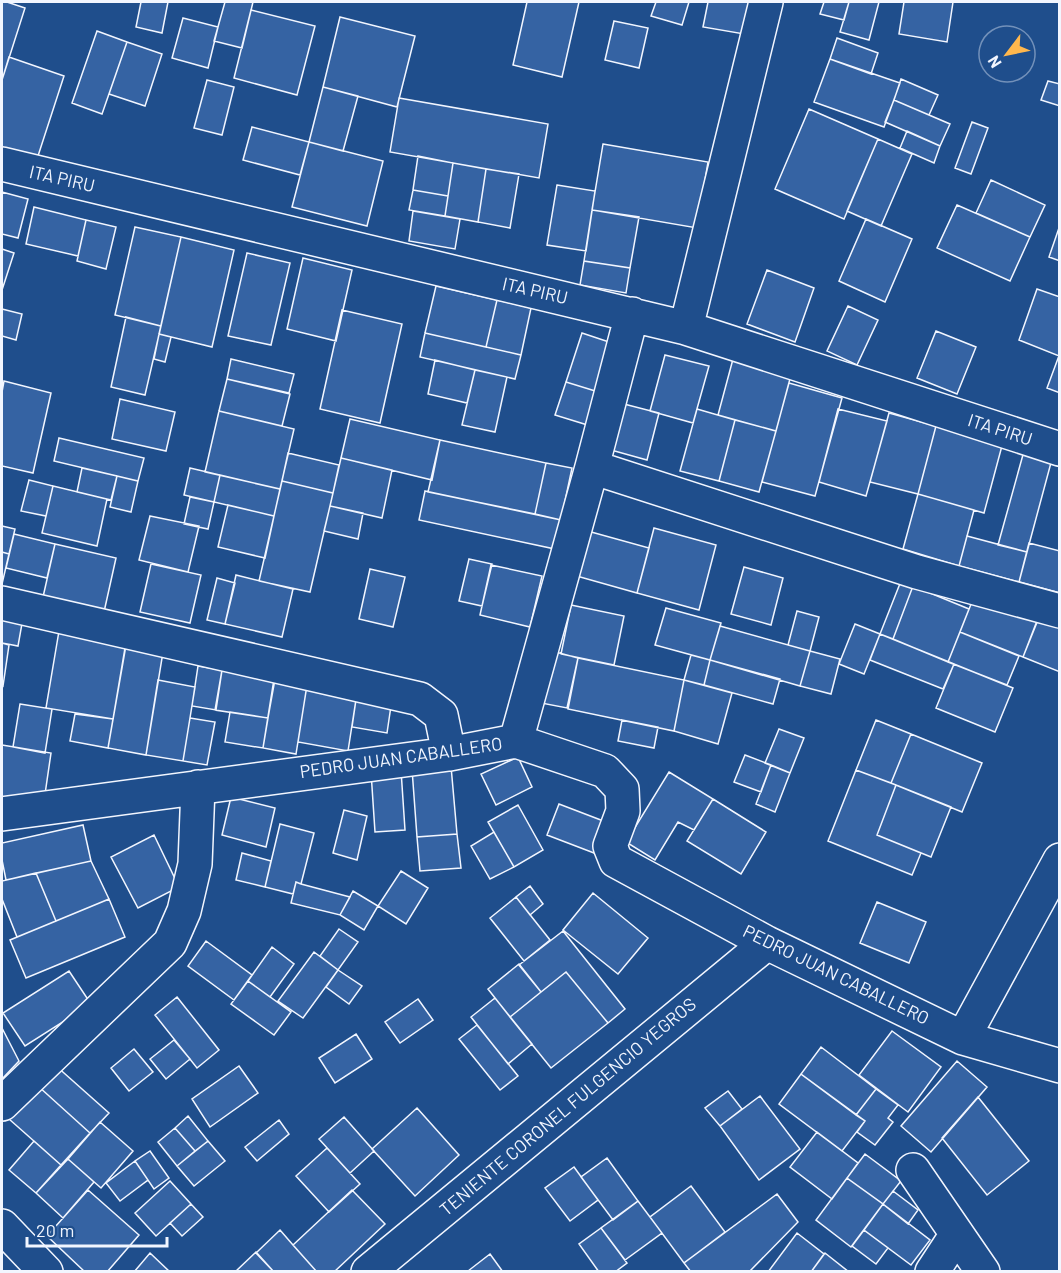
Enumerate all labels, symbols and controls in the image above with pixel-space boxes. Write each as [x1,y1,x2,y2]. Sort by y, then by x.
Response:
north arrow [977,24,1037,84]
text: N [983,53,1005,72]
street label: ITA PIRU [27,160,97,196]
street label: ITA PIRU [500,272,570,308]
street label: ITA PIRU [965,408,1035,450]
street label: PEDRO JUAN CABALLERO [298,732,504,782]
street label: PEDRO JUAN CABALLERO [740,919,933,1029]
street label: TENIENTE CORONEL FULGENCIO YEGROS [435,992,700,1220]
scale bar [27,1210,166,1248]
text: 20 m [36,1219,74,1241]

